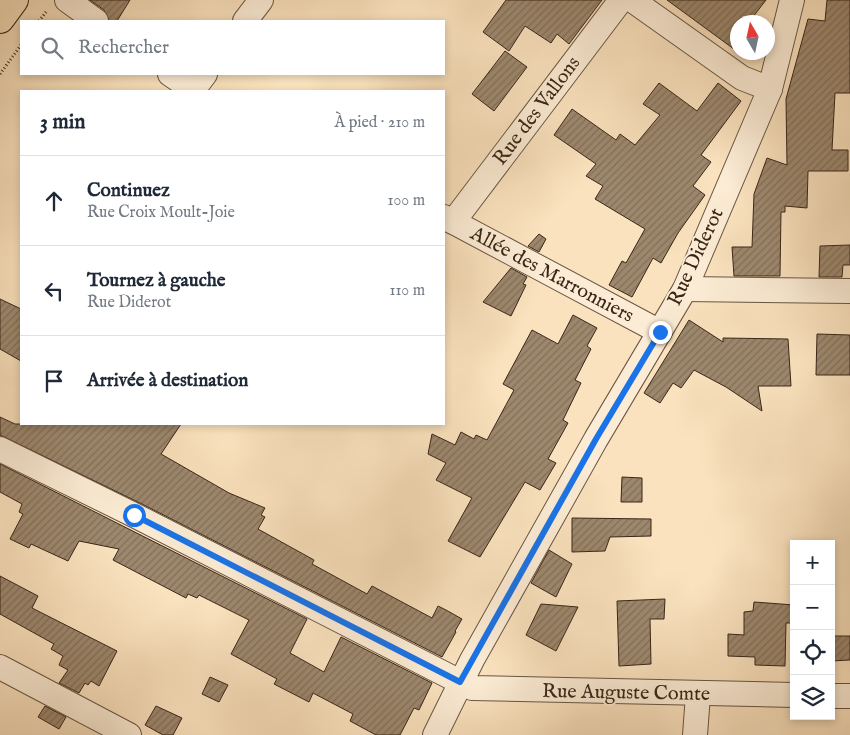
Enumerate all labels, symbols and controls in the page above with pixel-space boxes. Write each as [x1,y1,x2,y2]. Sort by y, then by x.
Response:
north arrow [730,15,775,60]
search box [20,20,445,75]
icon: search [38,34,66,62]
text: Rechercher [78,36,169,60]
street label: Rue des Vallons [488,52,586,170]
text: 3 min [40,109,85,136]
text: À pied · 210 m [334,113,425,133]
text: Continuez [87,179,170,203]
icon: ahead [40,187,68,215]
text: 100 m [388,191,425,211]
text: Rue Croix Moult-Joie [87,203,235,223]
street label: Rue Diderot [662,204,730,310]
street label: Allée des Marronniers [465,221,638,329]
text: Tournez à gauche [87,269,226,293]
icon: left [40,277,68,305]
text: 110 m [389,281,425,301]
text: Rue Diderot [87,293,171,313]
route end [649,321,672,344]
icon: arrive [40,367,68,395]
text: Arrivée à destination [87,369,248,393]
route start [123,504,146,527]
map controls [790,540,835,720]
button: + [790,540,835,585]
button: − [790,585,835,630]
button: locate [790,630,835,675]
button: layers [790,675,835,720]
street label: Rue Auguste Comte [542,679,710,707]

